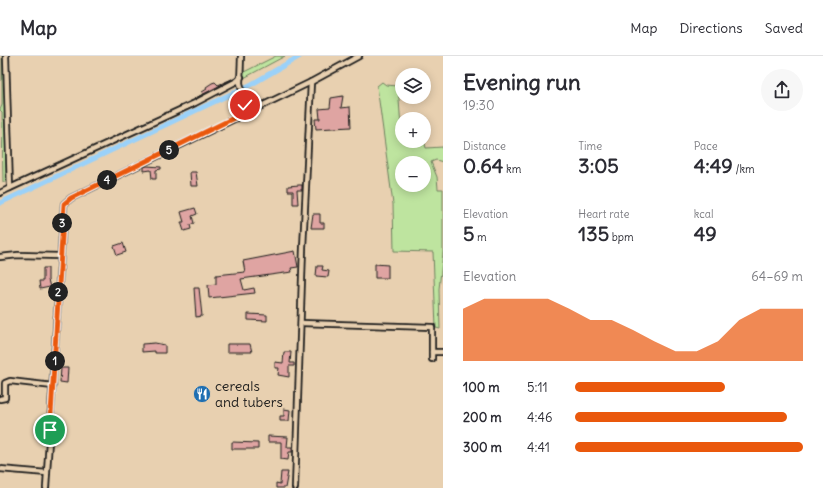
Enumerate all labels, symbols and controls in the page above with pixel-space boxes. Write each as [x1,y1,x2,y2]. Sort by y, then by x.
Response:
text: Map [20,16,57,40]
text: Map [630,19,657,37]
text: Directions [679,19,743,37]
text: Saved [765,19,803,37]
map controls [395,68,431,192]
button: layers [395,68,431,104]
text: Evening run [463,68,581,96]
button: share [761,69,803,111]
pin [228,88,262,122]
icon: check [234,94,256,116]
text: 19:30 [463,97,495,114]
button: + [395,112,431,148]
text: Distance [463,139,506,153]
text: Time [578,139,602,153]
text: Pace [694,139,718,153]
pin: 5 [159,140,179,160]
text: 5 [166,143,172,157]
text: 0.64 [463,153,503,178]
text: 3:05 [578,153,619,178]
text: 4:49 [694,153,733,178]
button: − [395,156,431,192]
text: km [503,162,521,176]
text: /km [733,162,755,176]
pin: 4 [97,170,117,190]
text: 4 [104,173,110,187]
text: Elevation [463,207,508,221]
text: Heart rate [578,207,629,221]
text: kcal [694,207,713,221]
pin: 3 [52,213,72,233]
text: 3 [59,216,65,230]
text: 5 [463,221,475,246]
text: 135 [578,221,609,246]
text: 49 [694,221,717,246]
text: m [475,230,487,244]
text: bpm [609,230,634,244]
text: Elevation [463,268,516,285]
text: 64–69 m [751,268,803,285]
pin: 2 [48,282,68,302]
text: 2 [55,285,61,299]
pin: 1 [45,351,65,371]
text: 1 [53,354,57,368]
place label: cereals and tubers [215,377,283,411]
text: 100 m [463,379,500,396]
text: 5:11 [527,379,548,396]
restaurant icon: cereals and tubers [192,384,212,404]
text: 200 m [463,409,502,426]
text: 4:46 [527,409,552,426]
pin [33,413,67,447]
icon: arrive [39,419,61,441]
text: 300 m [463,439,502,456]
text: 4:41 [527,439,550,456]

